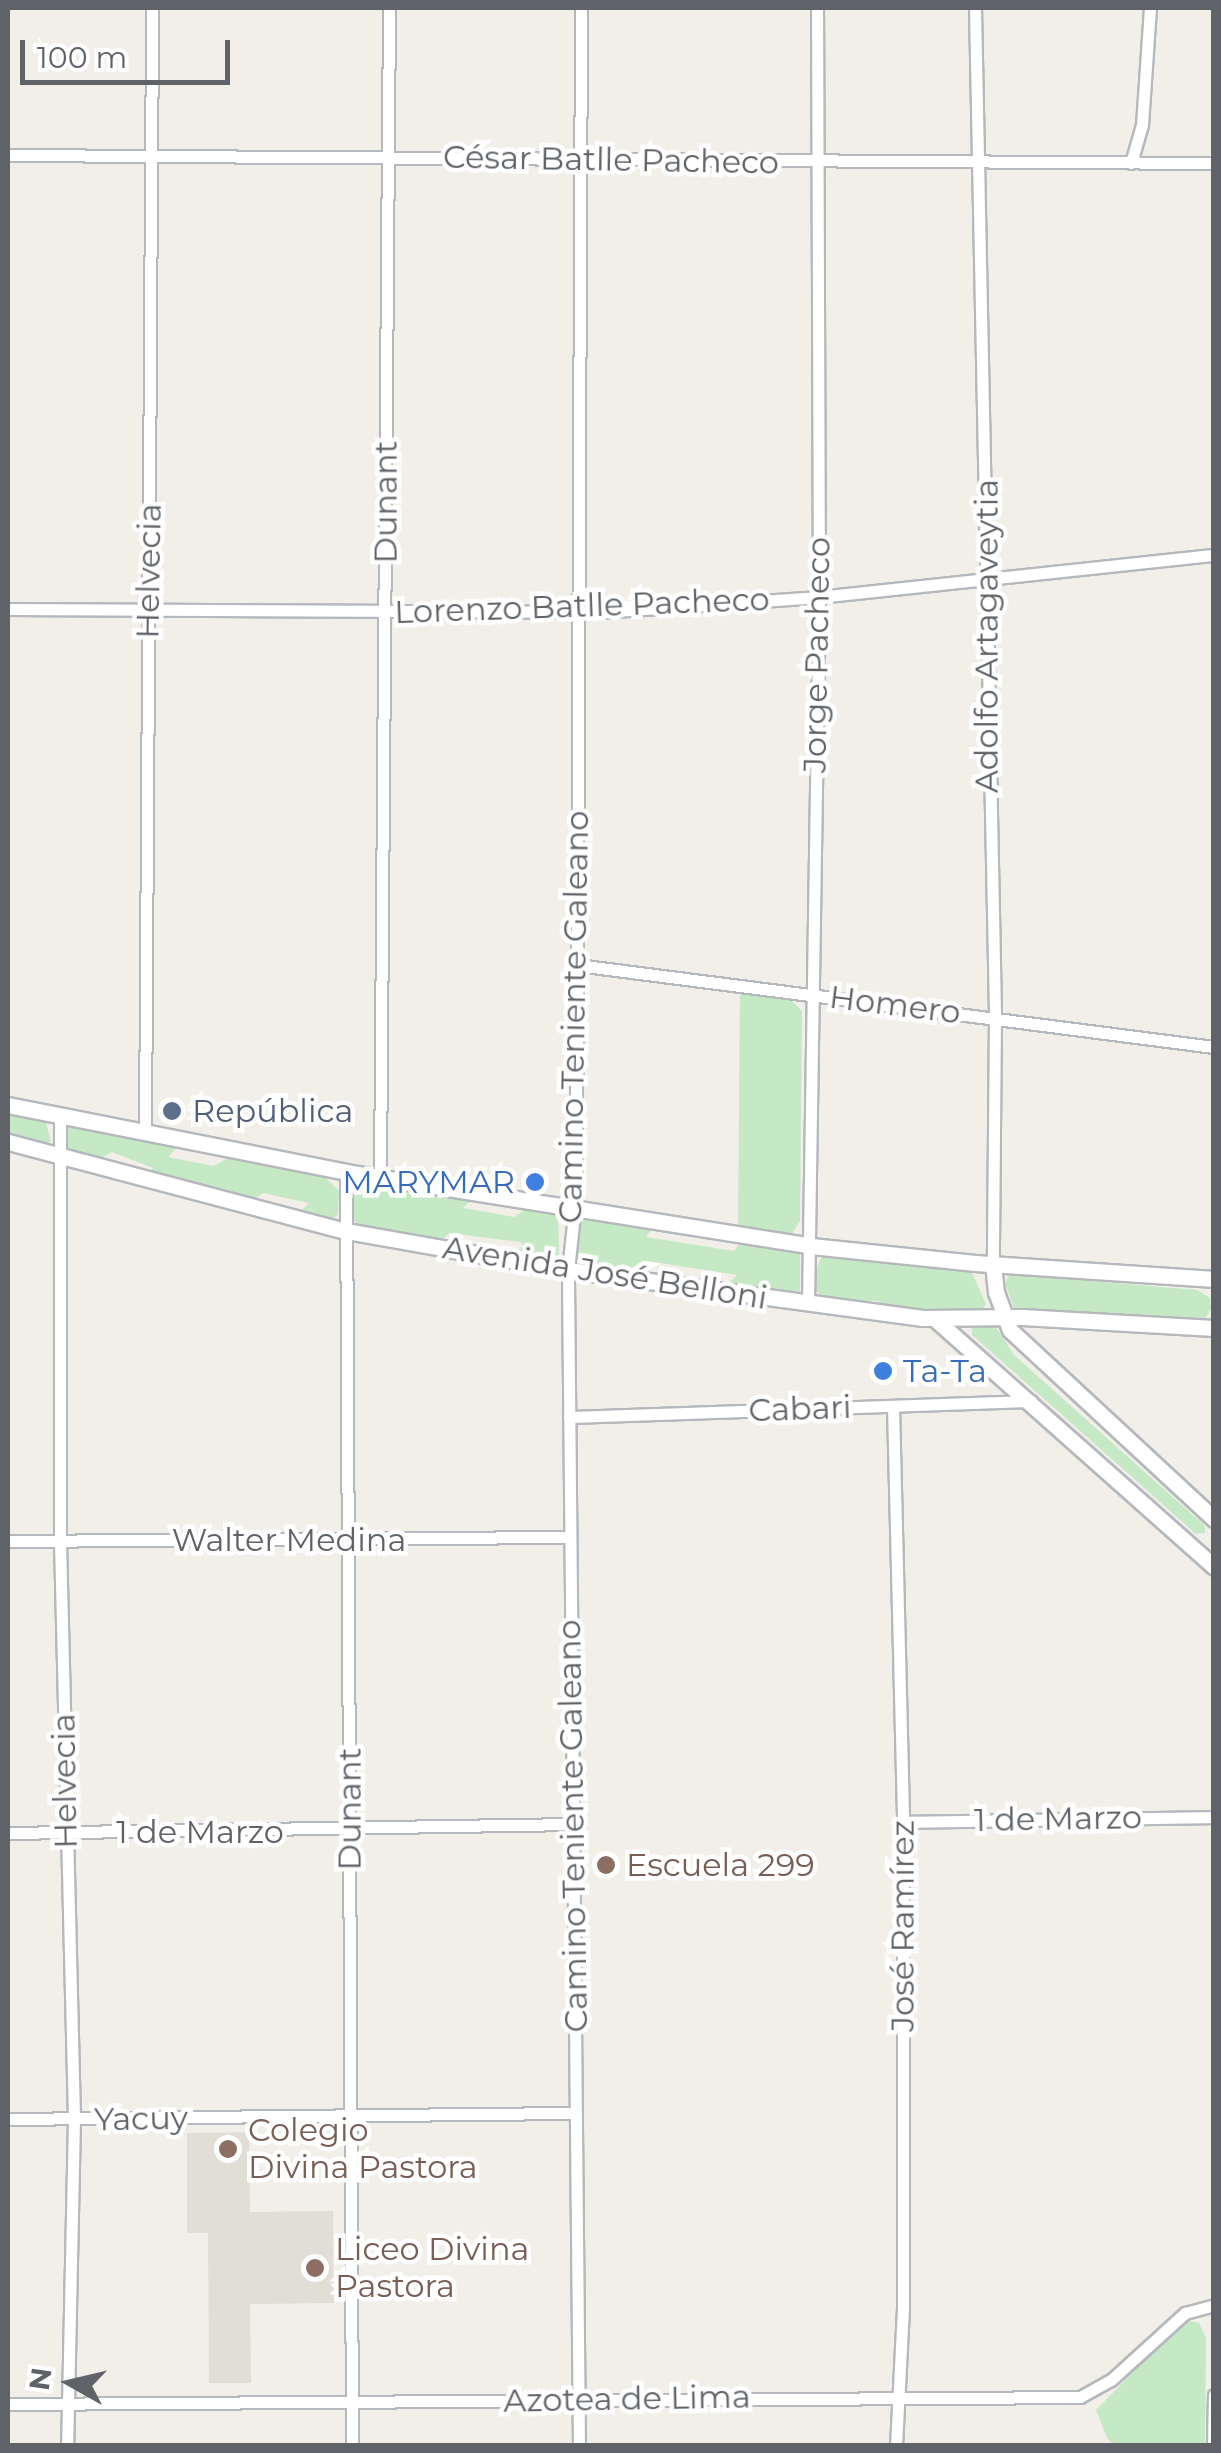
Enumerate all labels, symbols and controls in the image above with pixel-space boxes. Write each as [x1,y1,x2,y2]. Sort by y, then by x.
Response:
scale bar [25,20,235,82]
text: 100 m [37,39,127,76]
street label: César Batlle Pacheco [443,138,779,182]
street label: Dunant [367,440,405,564]
street label: Adolfo Artagaveytia [968,479,1006,793]
street label: Helvecia [129,503,169,639]
street label: Jorge Pacheco [796,537,838,773]
street label: Lorenzo Batlle Pacheco [394,580,770,632]
street label: Camino Teniente Galeano [551,810,597,1224]
street label: Homero [827,978,963,1032]
place label: República [192,1092,353,1130]
marker: República [161,1100,183,1122]
place label: MARYMAR [342,1163,515,1201]
marker: MARYMAR [524,1171,546,1193]
street label: Avenida José Belloni [440,1228,770,1318]
place label: Ta-Ta [903,1352,987,1390]
marker: Ta-Ta [872,1360,894,1382]
street label: Cabari [748,1388,852,1430]
street label: Walter Medina [172,1521,406,1559]
street label: Camino Teniente Galeano [550,1619,596,2033]
street label: Helvecia [45,1713,85,1849]
street label: Dunant [331,1747,369,1871]
street label: 1 de Marzo [974,1798,1142,1840]
street label: 1 de Marzo [116,1813,284,1851]
street label: José Ramírez [884,1820,922,2032]
place label: Escuela 299 [626,1846,815,1884]
marker: Escuela 299 [595,1854,617,1876]
street label: Yacuy [94,2099,188,2139]
place label: Colegio Divina Pastora [248,2112,478,2187]
marker: Colegio Divina Pastora [217,2138,239,2160]
place label: Liceo Divina Pastora [335,2231,529,2306]
marker: Liceo Divina Pastora [304,2257,326,2279]
north arrow [20,2333,120,2433]
text: N [22,2365,59,2392]
street label: Azotea de Lima [503,2378,751,2420]

